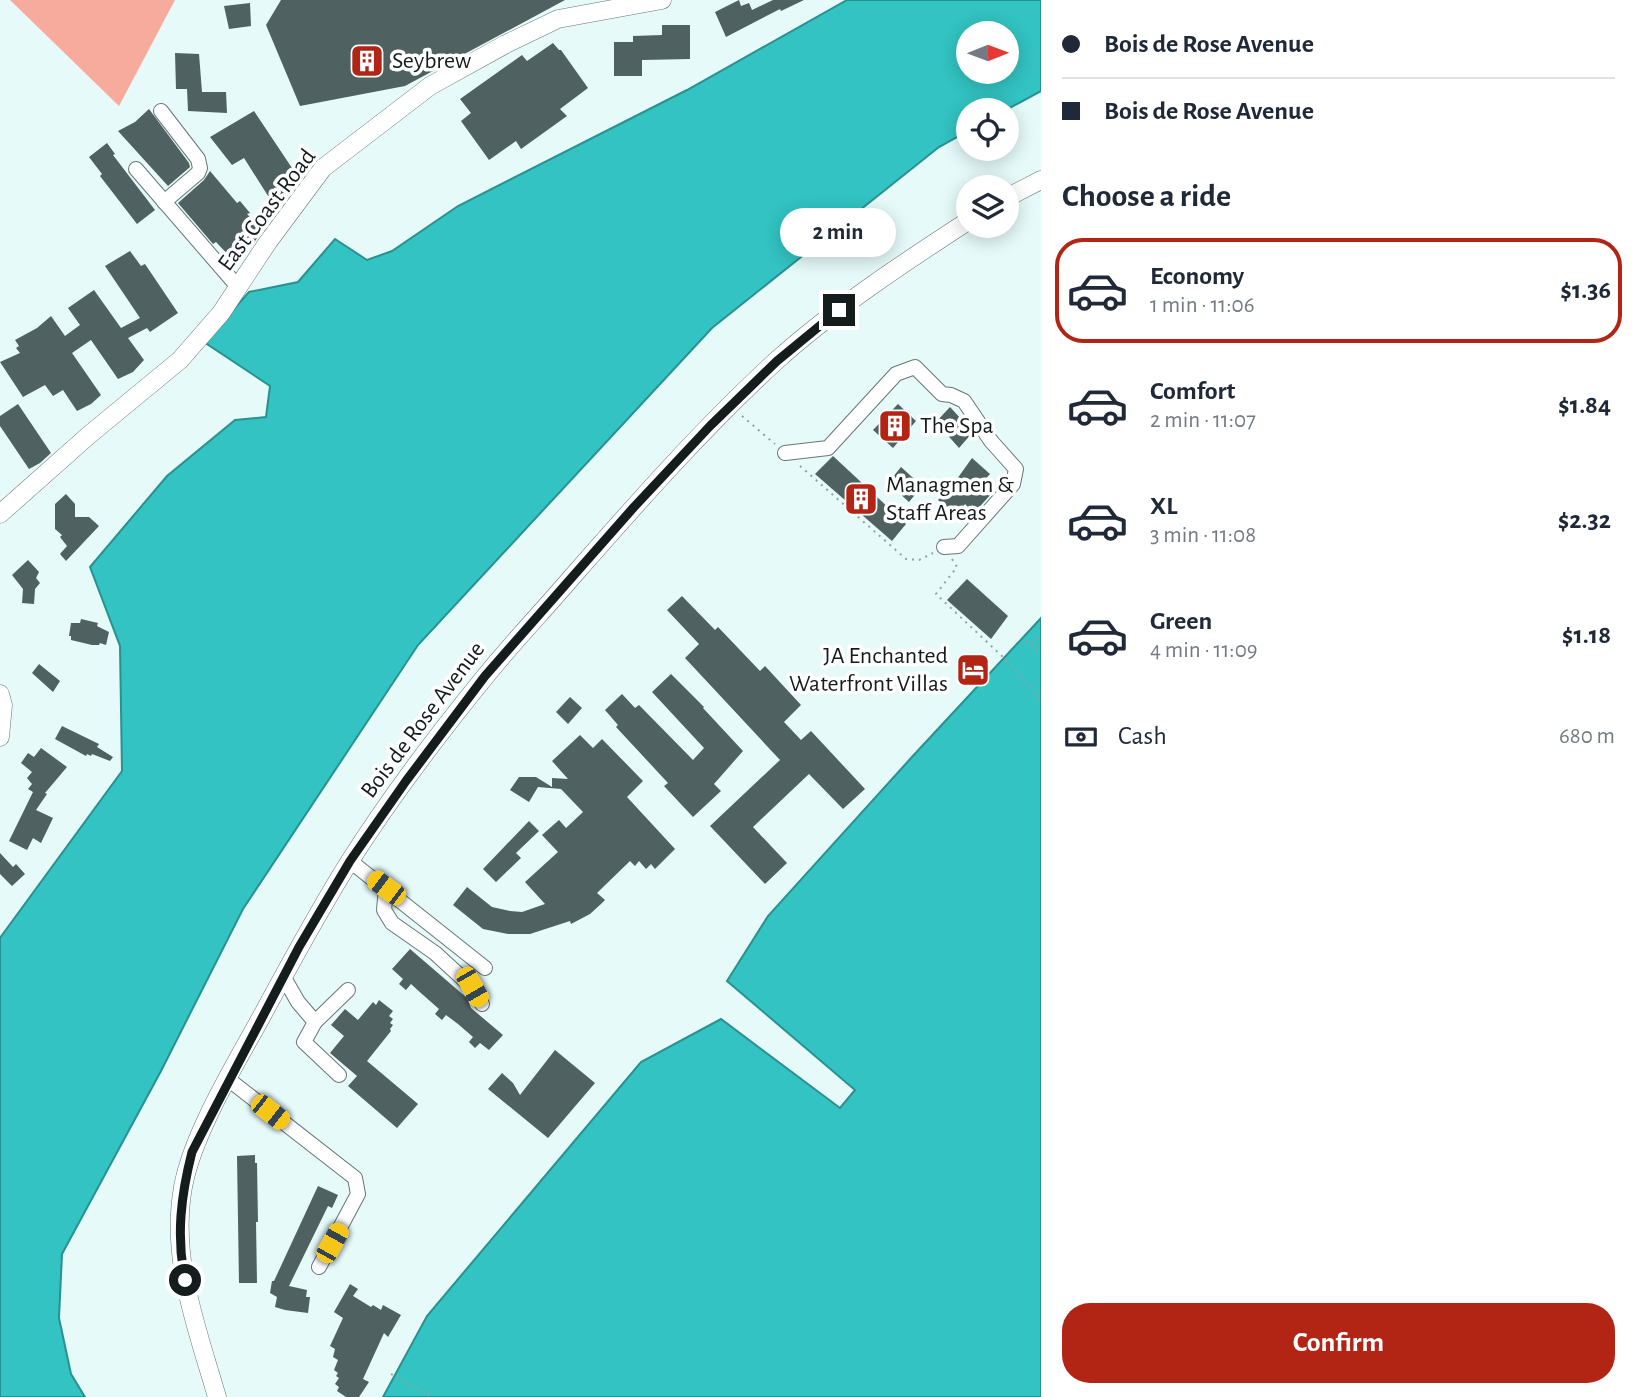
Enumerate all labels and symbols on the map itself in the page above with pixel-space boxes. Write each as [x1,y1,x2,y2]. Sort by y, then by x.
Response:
north arrow [956,21,1018,84]
building icon: Seybrew [348,42,386,80]
place label: Seybrew [392,49,471,73]
street label: East Coast Road [214,145,320,275]
callout: 2 min [781,208,897,258]
route end [823,294,855,326]
building icon: The Spa [876,407,914,445]
place label: The Spa [920,414,994,438]
place label: Managmen & Staff Areas [886,473,1014,525]
building icon: Managmen & Staff Areas [842,480,880,518]
street label: Bois de Rose Avenue [357,637,489,803]
place label: JA Enchanted Waterfront Villas [789,644,948,696]
hotel icon: JA Enchanted Waterfront Villas [954,651,992,689]
car [363,867,410,909]
car [453,964,492,1010]
car [247,1091,294,1133]
car [313,1220,352,1266]
route start [169,1264,201,1296]

